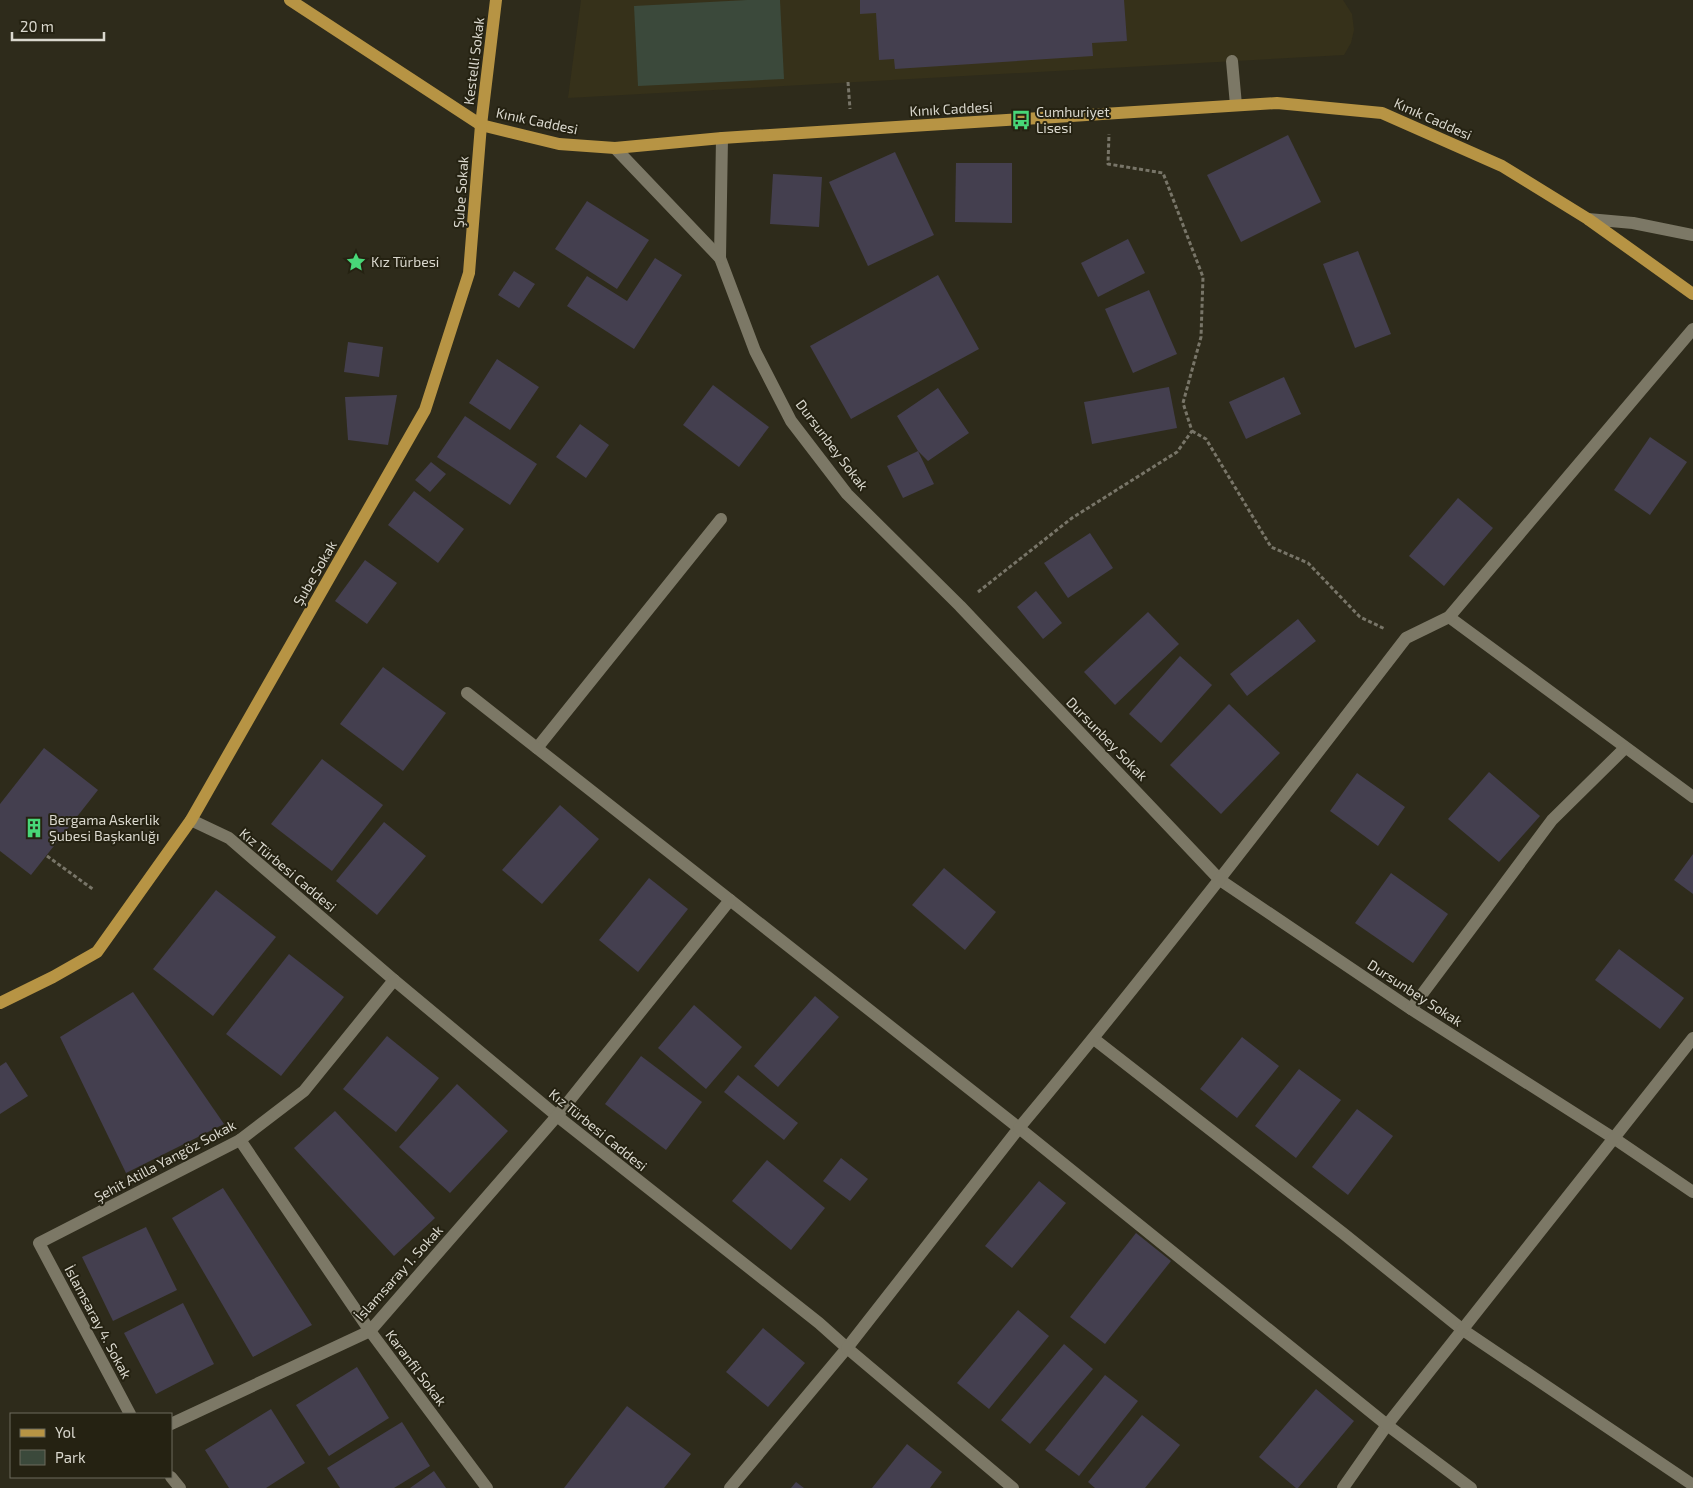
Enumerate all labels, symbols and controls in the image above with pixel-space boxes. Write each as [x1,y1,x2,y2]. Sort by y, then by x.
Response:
scale bar [12,10,105,42]
street label: Kestelli Sokak [460,16,487,106]
text: 20 m [20,17,54,35]
street label: Kınık Caddesi [1392,94,1475,143]
street label: Kınık Caddesi [909,98,993,119]
place label: Cumhuriyet Lisesi [1036,103,1110,136]
street label: Kınık Caddesi [495,104,580,137]
bus stop icon: Cumhuriyet Lisesi [1010,109,1032,131]
street label: Şube Sokak [450,155,472,229]
place icon: Kız Türbesi [345,251,367,273]
place label: Kız Türbesi [371,253,439,270]
street label: Dursunbey Sokak [793,396,872,494]
street label: Şube Sokak [289,537,341,609]
street label: Dursunbey Sokak [1063,693,1152,784]
place label: Bergama Askerlik Şubesi Başkanlığı [49,811,160,845]
building icon: Bergama Askerlik Şubesi Başkanlığı [23,817,45,839]
street label: Kız Türbesi Caddesi [236,824,340,915]
street label: Dursunbey Sokak [1365,956,1466,1030]
street label: Kız Türbesi Caddesi [546,1085,651,1174]
street label: Şehit Atilla Yangöz Sokak [91,1116,239,1206]
street label: İslamsaray 1. Sokak [351,1221,446,1324]
street label: İslamsaray 4. Sokak [61,1262,135,1381]
street label: Karanfil Sokak [382,1326,450,1409]
legend [10,1413,172,1478]
text: Yol [55,1423,76,1441]
text: Park [55,1448,86,1466]

